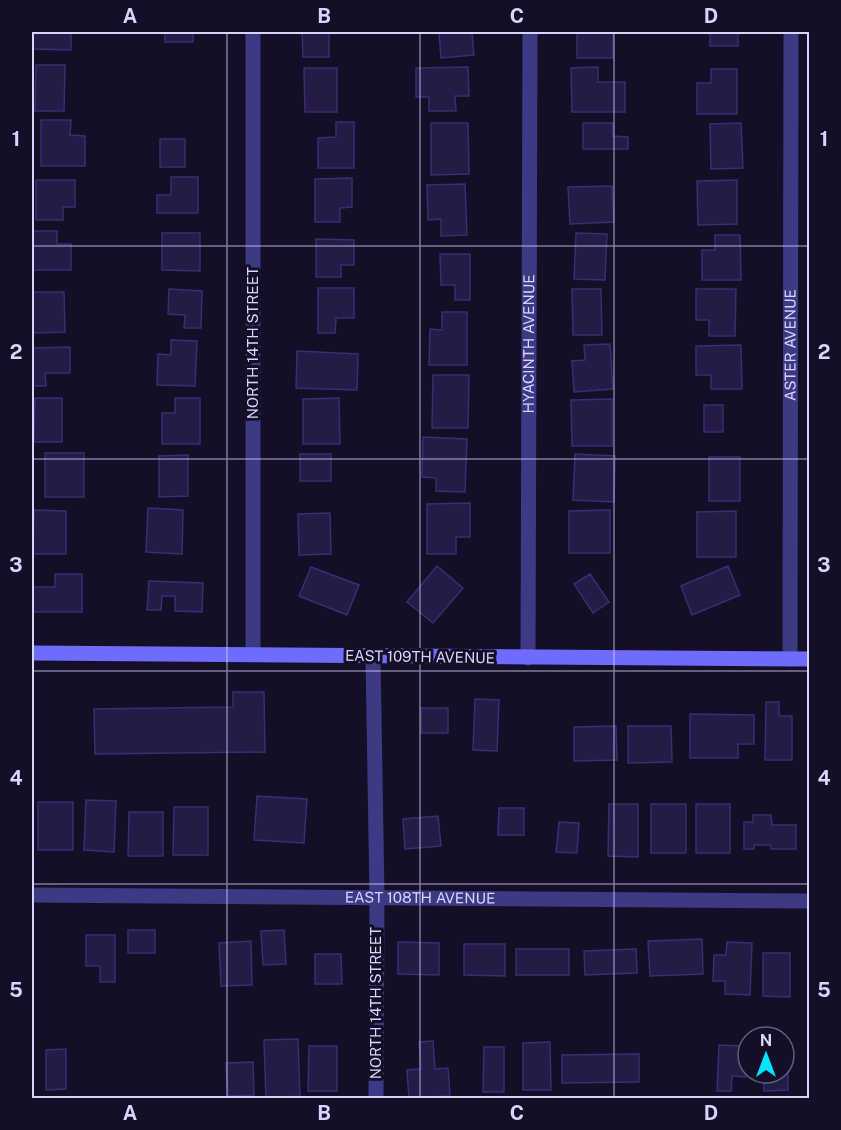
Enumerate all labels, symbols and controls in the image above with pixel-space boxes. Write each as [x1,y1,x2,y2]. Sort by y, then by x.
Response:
text: A [123,4,137,28]
text: B [317,4,331,28]
text: C [510,4,524,28]
text: D [704,4,718,28]
text: 1 [12,127,20,151]
text: 1 [820,127,828,151]
street label: NORTH 14TH STREET [244,267,261,419]
street label: HYACINTH AVENUE [520,274,537,414]
street label: ASTER AVENUE [781,289,799,401]
text: 2 [10,340,22,364]
text: 2 [818,340,830,364]
text: 3 [9,553,23,577]
text: 3 [817,553,831,577]
street label: EAST 109TH AVENUE [345,647,495,666]
text: 4 [9,766,23,790]
text: 4 [817,766,831,790]
street label: EAST 108TH AVENUE [345,888,495,907]
street label: NORTH 14TH STREET [367,927,384,1079]
text: 5 [9,978,23,1002]
text: 5 [817,978,831,1002]
north arrow [736,1025,796,1085]
text: N [760,1031,772,1050]
text: A [123,1101,137,1125]
text: B [317,1101,331,1125]
text: C [510,1101,524,1125]
text: D [704,1101,718,1125]

